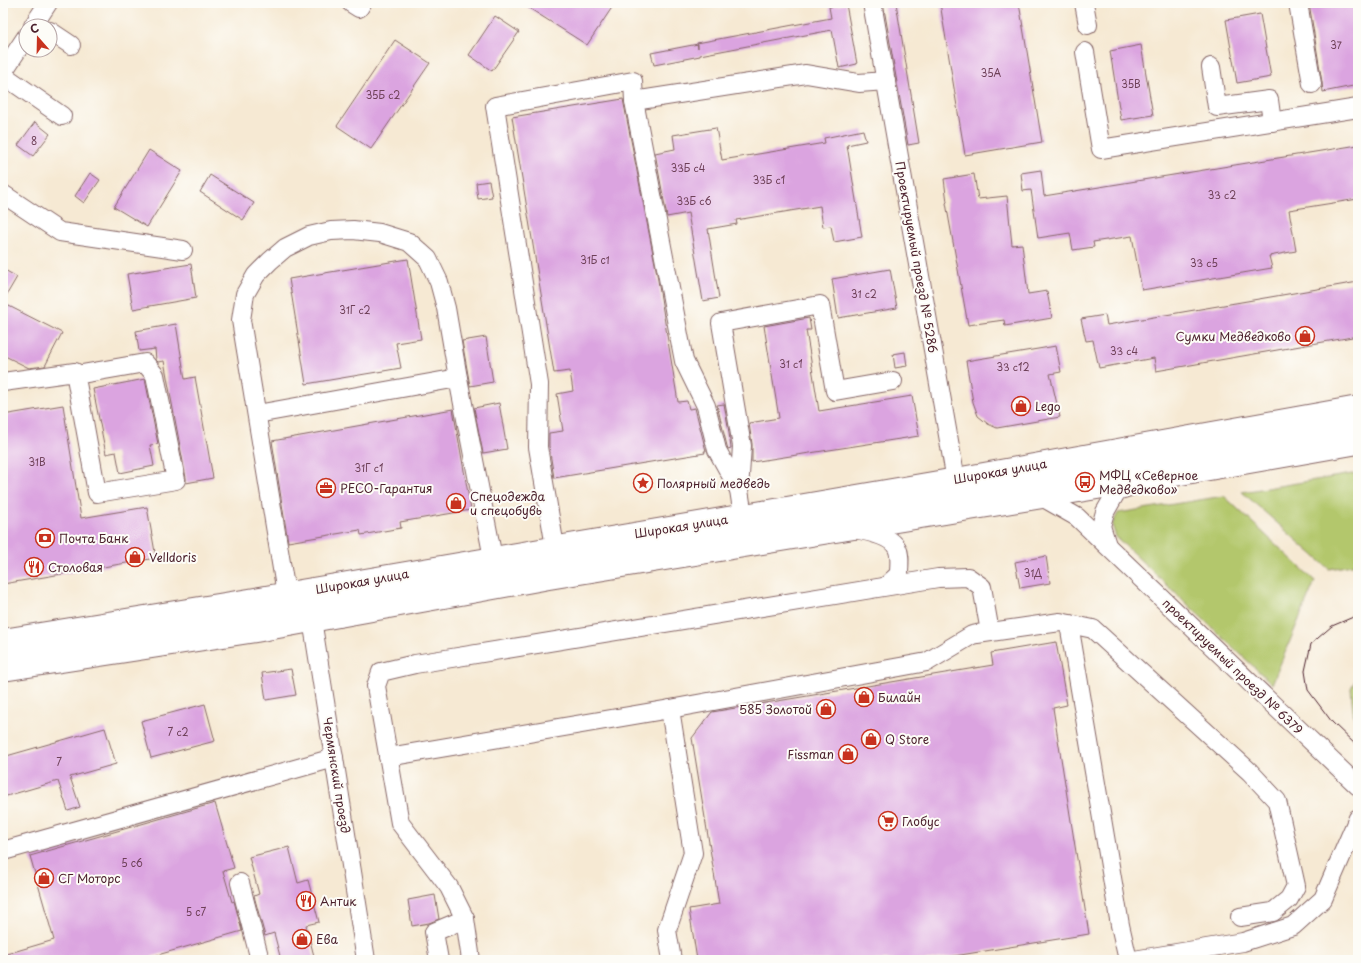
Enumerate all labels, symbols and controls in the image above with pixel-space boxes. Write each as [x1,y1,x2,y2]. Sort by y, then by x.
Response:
north arrow [18,18,58,58]
text: С [28,19,41,38]
house number: 37 [1330,37,1343,52]
house number: 35А [981,65,1002,80]
house number: 35В [1121,76,1141,91]
house number: 35Б с2 [366,87,400,102]
house number: 8 [31,133,37,148]
house number: 33Б с4 [671,160,706,175]
street label: Проектируемый проезд № 5286 [891,160,943,354]
house number: 33Б с1 [753,172,785,187]
house number: 33 с2 [1208,187,1236,202]
house number: 33Б с6 [676,193,712,208]
house number: 31Б c1 [580,252,610,267]
house number: 33 с5 [1190,255,1218,270]
house number: 31 с2 [851,286,877,301]
house number: 31Г с2 [339,302,371,317]
shop icon: Сумки Медведково [1294,325,1316,347]
place label: Сумки Медведково [1176,327,1291,345]
house number: 33 с4 [1110,343,1138,358]
house number: 31 с1 [779,356,803,371]
house number: 33 с12 [996,359,1030,374]
shop icon: Lego [1010,395,1032,417]
place label: Lego [1035,397,1061,415]
house number: 31В [28,454,46,469]
street label: Широкая улица [952,454,1048,488]
house number: 31Г с1 [355,460,383,475]
place label: МФЦ «Северное Медведково» [1099,466,1198,498]
bus stop icon: МФЦ «Северное Медведково» [1074,471,1096,493]
place icon: Полярный медведь [632,472,654,494]
place label: Полярный медведь [657,474,770,492]
office icon: РЕСО-Гарантия [315,477,337,499]
place label: РЕСО-Гарантия [340,479,432,497]
place label: Спецодежда и спецобувь [470,487,546,519]
shop icon: Спецодежда и спецобувь [445,492,467,514]
street label: Широкая улица [633,510,729,542]
bank icon: Почта Банк [34,527,56,549]
place label: Почта Банк [59,529,129,547]
shop icon: Velldoris [124,546,146,568]
place label: Velldoris [149,548,197,566]
restaurant icon: Столовая [23,556,45,578]
place label: Столовая [48,558,103,576]
street label: Широкая улица [314,564,410,598]
house number: 31Д [1024,565,1042,580]
street label: проектируемый проезд № 6379 [1159,594,1307,738]
shop icon: Билайн [853,686,875,708]
place label: Билайн [878,688,921,706]
shop icon: 585 Золотой [815,698,837,720]
place label: 585 Золотой [739,700,812,718]
street label: Чермянский проезд [319,715,355,835]
house number: 7 с2 [167,724,189,739]
shop icon: Q Store [860,728,882,750]
place label: Q Store [885,730,929,748]
shop icon: Fissman [837,743,859,765]
place label: Fissman [787,745,834,763]
house number: 7 [56,754,62,769]
supermarket icon: Глобус [877,810,899,832]
place label: Глобус [902,812,940,830]
house number: 5 с6 [121,855,143,870]
shop icon: СГ Моторс [33,867,55,889]
place label: СГ Моторс [58,869,121,887]
restaurant icon: Антик [295,890,317,912]
place label: Антик [320,892,357,910]
house number: 5 с7 [186,904,206,919]
shop icon: Ева [291,928,313,950]
place label: Ева [316,930,338,948]

